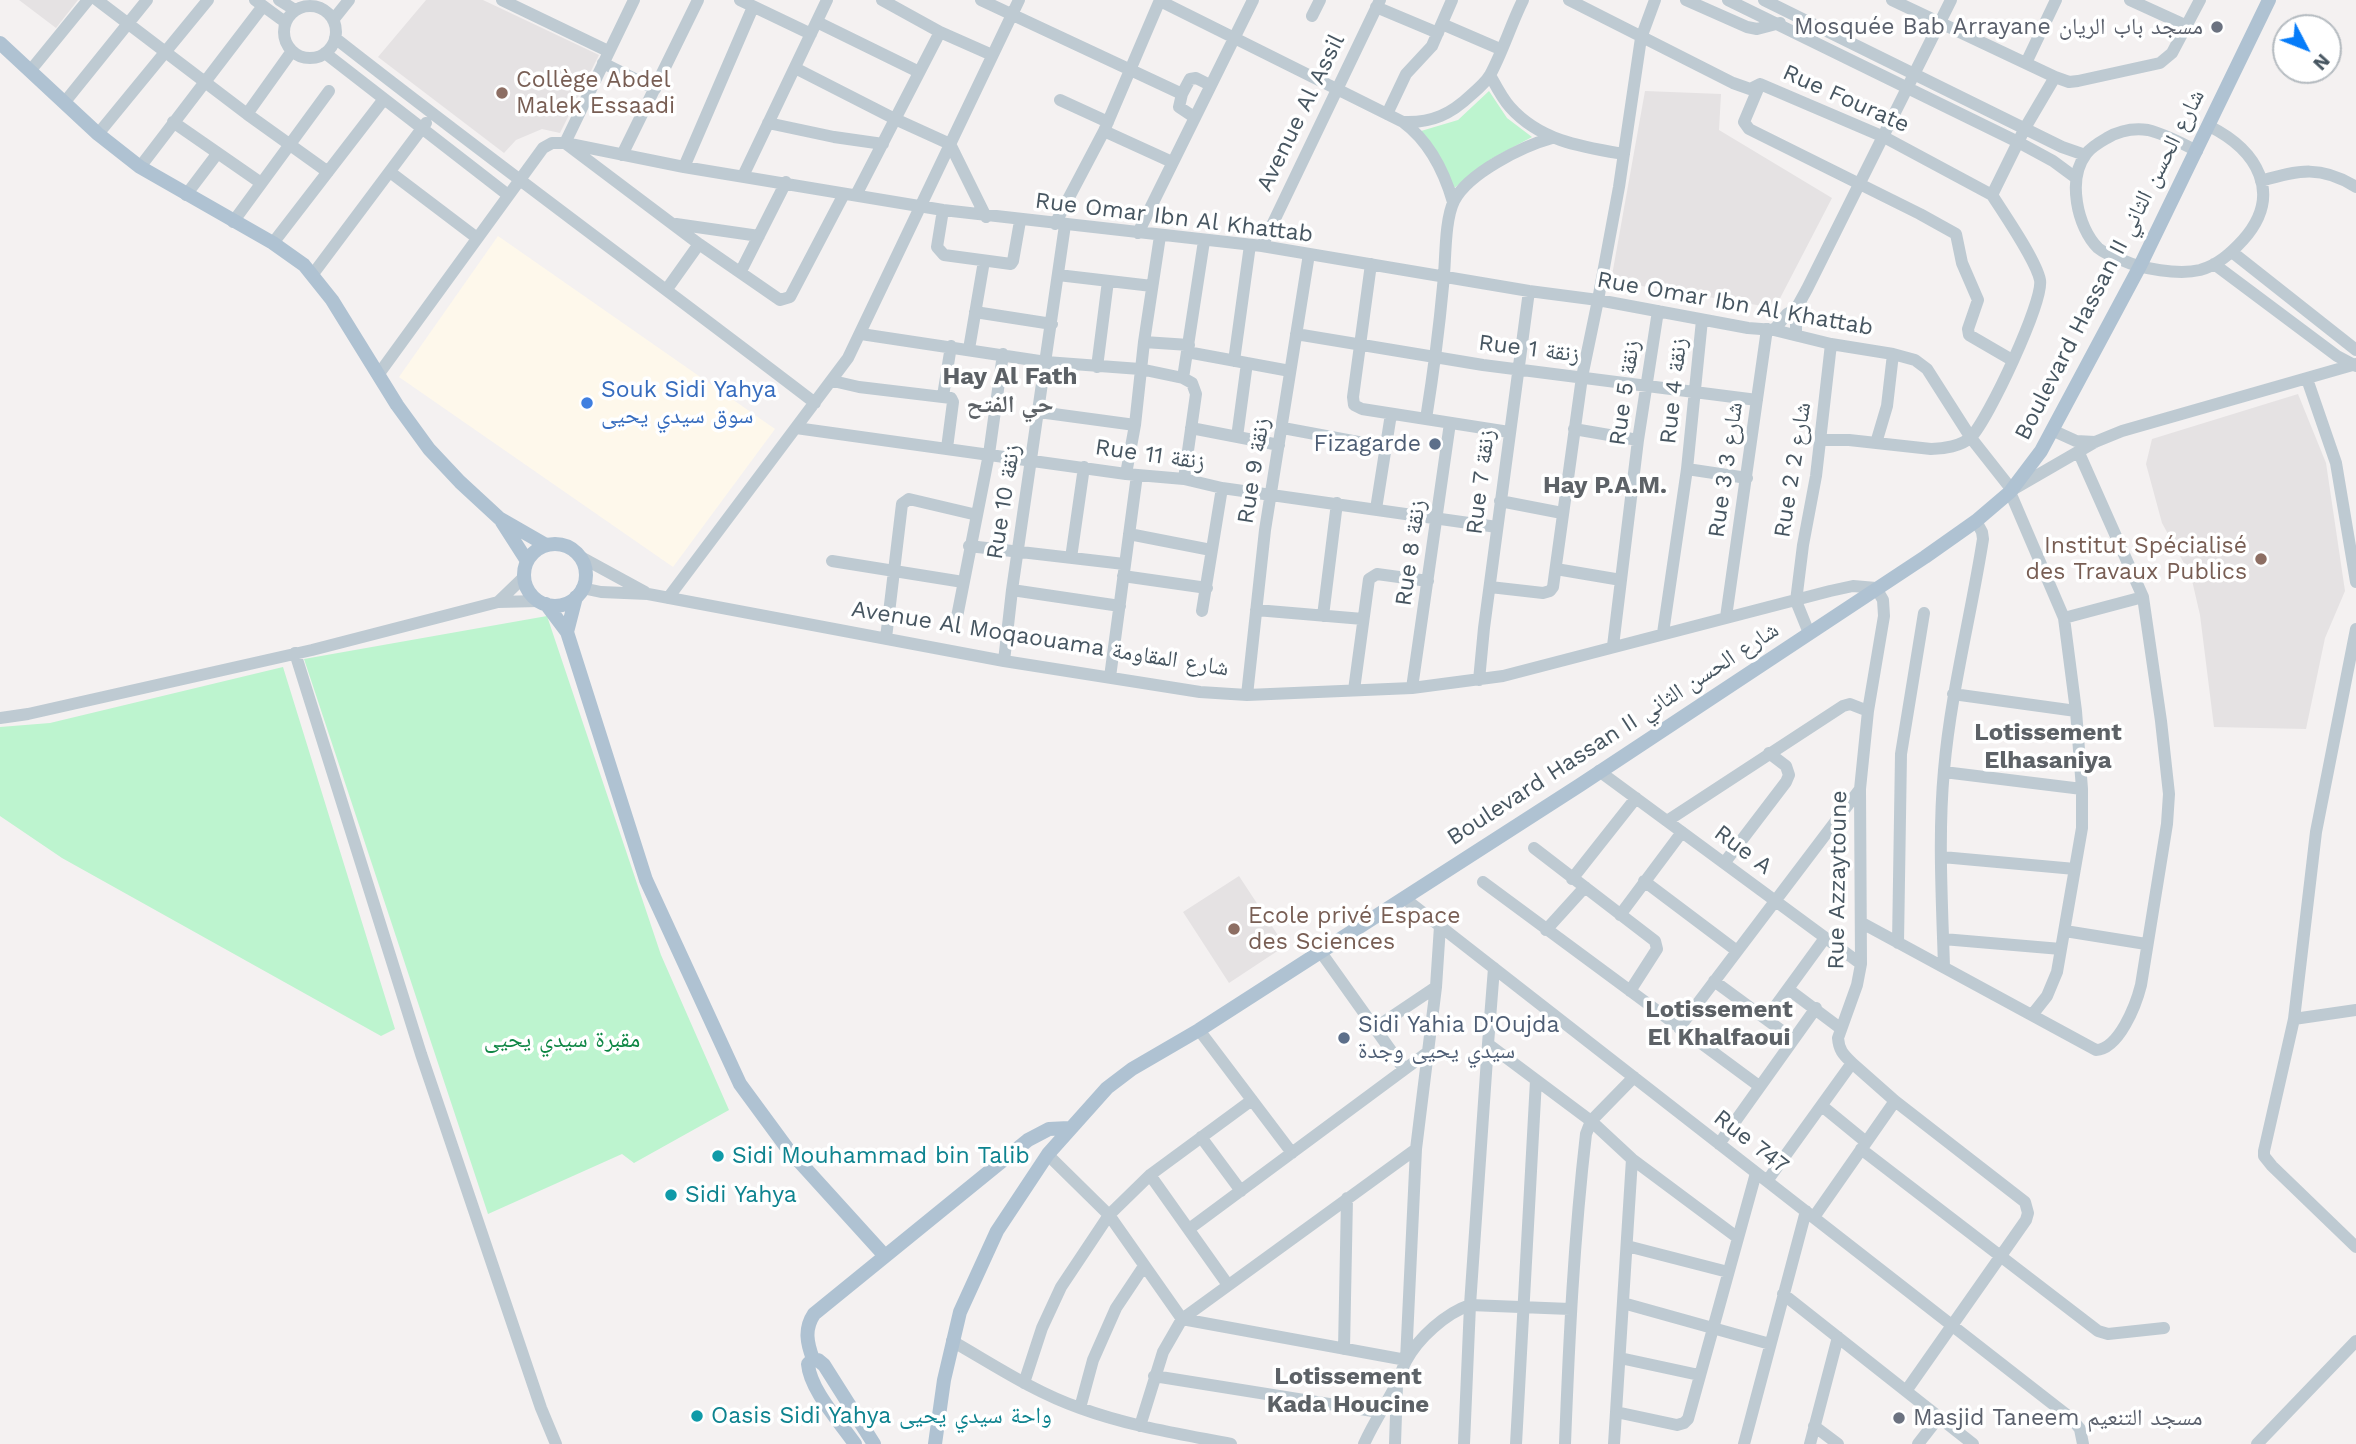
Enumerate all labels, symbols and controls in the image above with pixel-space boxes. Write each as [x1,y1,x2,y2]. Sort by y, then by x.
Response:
place label: Mosquée Bab Arrayane مسجد باب الريان [1794,13,2203,41]
north arrow [2272,14,2342,84]
marker: Mosquée Bab Arrayane مسجد باب الريان [2209,19,2225,35]
street label: Avenue Al Assil [1251,30,1351,196]
text: N [2308,49,2335,75]
street label: Rue Fourate [1778,59,1914,139]
place label: Collège Abdel Malek Essaadi [516,66,675,120]
marker: Collège Abdel Malek Essaadi [494,85,510,101]
street label: Boulevard Hassan II شارع الحسن الثاني [2009,85,2211,445]
street label: Rue Omar Ibn Al Khattab [1033,187,1315,249]
street label: Rue Omar Ibn Al Khattab [1595,266,1875,342]
street label: Rue 1 زنقة [1477,329,1581,369]
street label: Rue 4 زنقة [1655,336,1693,446]
street label: Rue 5 زنقة [1604,339,1646,447]
district label: Hay Al Fath حي الفتح [943,363,1077,419]
place label: Souk Sidi Yahya سوق سيدي يحيى [601,376,776,430]
marker: Souk Sidi Yahya سوق سيدي يحيى [579,395,595,411]
street label: Rue 3 شارع 3 [1703,400,1749,540]
street label: Rue 2 شارع 2 [1769,400,1817,540]
street label: Rue 9 زنقة [1232,416,1276,526]
street label: Rue 7 زنقة [1461,428,1501,536]
place label: Fizagarde [1314,430,1421,458]
street label: Rue 11 زنقة [1093,434,1207,476]
marker: Fizagarde [1427,436,1443,452]
street label: Rue 10 زنقة [981,443,1027,561]
district label: Hay P.A.M. [1543,472,1667,500]
street label: Rue 8 زنقة [1390,498,1432,608]
place label: Institut Spécialisé des Travaux Publics [2026,532,2247,586]
marker: Institut Spécialisé des Travaux Publics [2253,551,2269,567]
street label: Avenue Al Moqaouama شارع المقاومة [849,596,1231,682]
street label: Boulevard Hassan II شارع الحسن الثاني [1442,616,1784,852]
district label: Lotissement Elhasaniya [1974,719,2122,775]
street label: Rue Azzaytoune [1823,790,1853,970]
street label: Rue A [1709,819,1777,881]
place label: Ecole privé Espace des Sciences [1248,902,1460,956]
marker: Ecole privé Espace des Sciences [1226,921,1242,937]
district label: Lotissement El Khalfaoui [1645,996,1793,1052]
place label: Sidi Yahia D'Oujda سيدي يحيى وجدة [1358,1011,1559,1065]
park label: مقبرة سيدي يحيى [484,1026,640,1054]
marker: Sidi Yahia D'Oujda سيدي يحيى وجدة [1336,1030,1352,1046]
street label: Rue 747 [1708,1104,1794,1180]
place label: Sidi Mouhammad bin Talib [732,1142,1030,1170]
marker: Sidi Mouhammad bin Talib [710,1148,726,1164]
place label: Sidi Yahya [685,1181,797,1209]
marker: Sidi Yahya [663,1187,679,1203]
district label: Lotissement Kada Houcine [1267,1363,1429,1419]
place label: Oasis Sidi Yahya واحة سيدي يحيى [711,1402,1052,1430]
place label: Masjid Taneem مسجد التنعيم [1913,1404,2202,1432]
marker: Oasis Sidi Yahya واحة سيدي يحيى [689,1408,705,1424]
marker: Masjid Taneem مسجد التنعيم [1891,1410,1907,1426]

